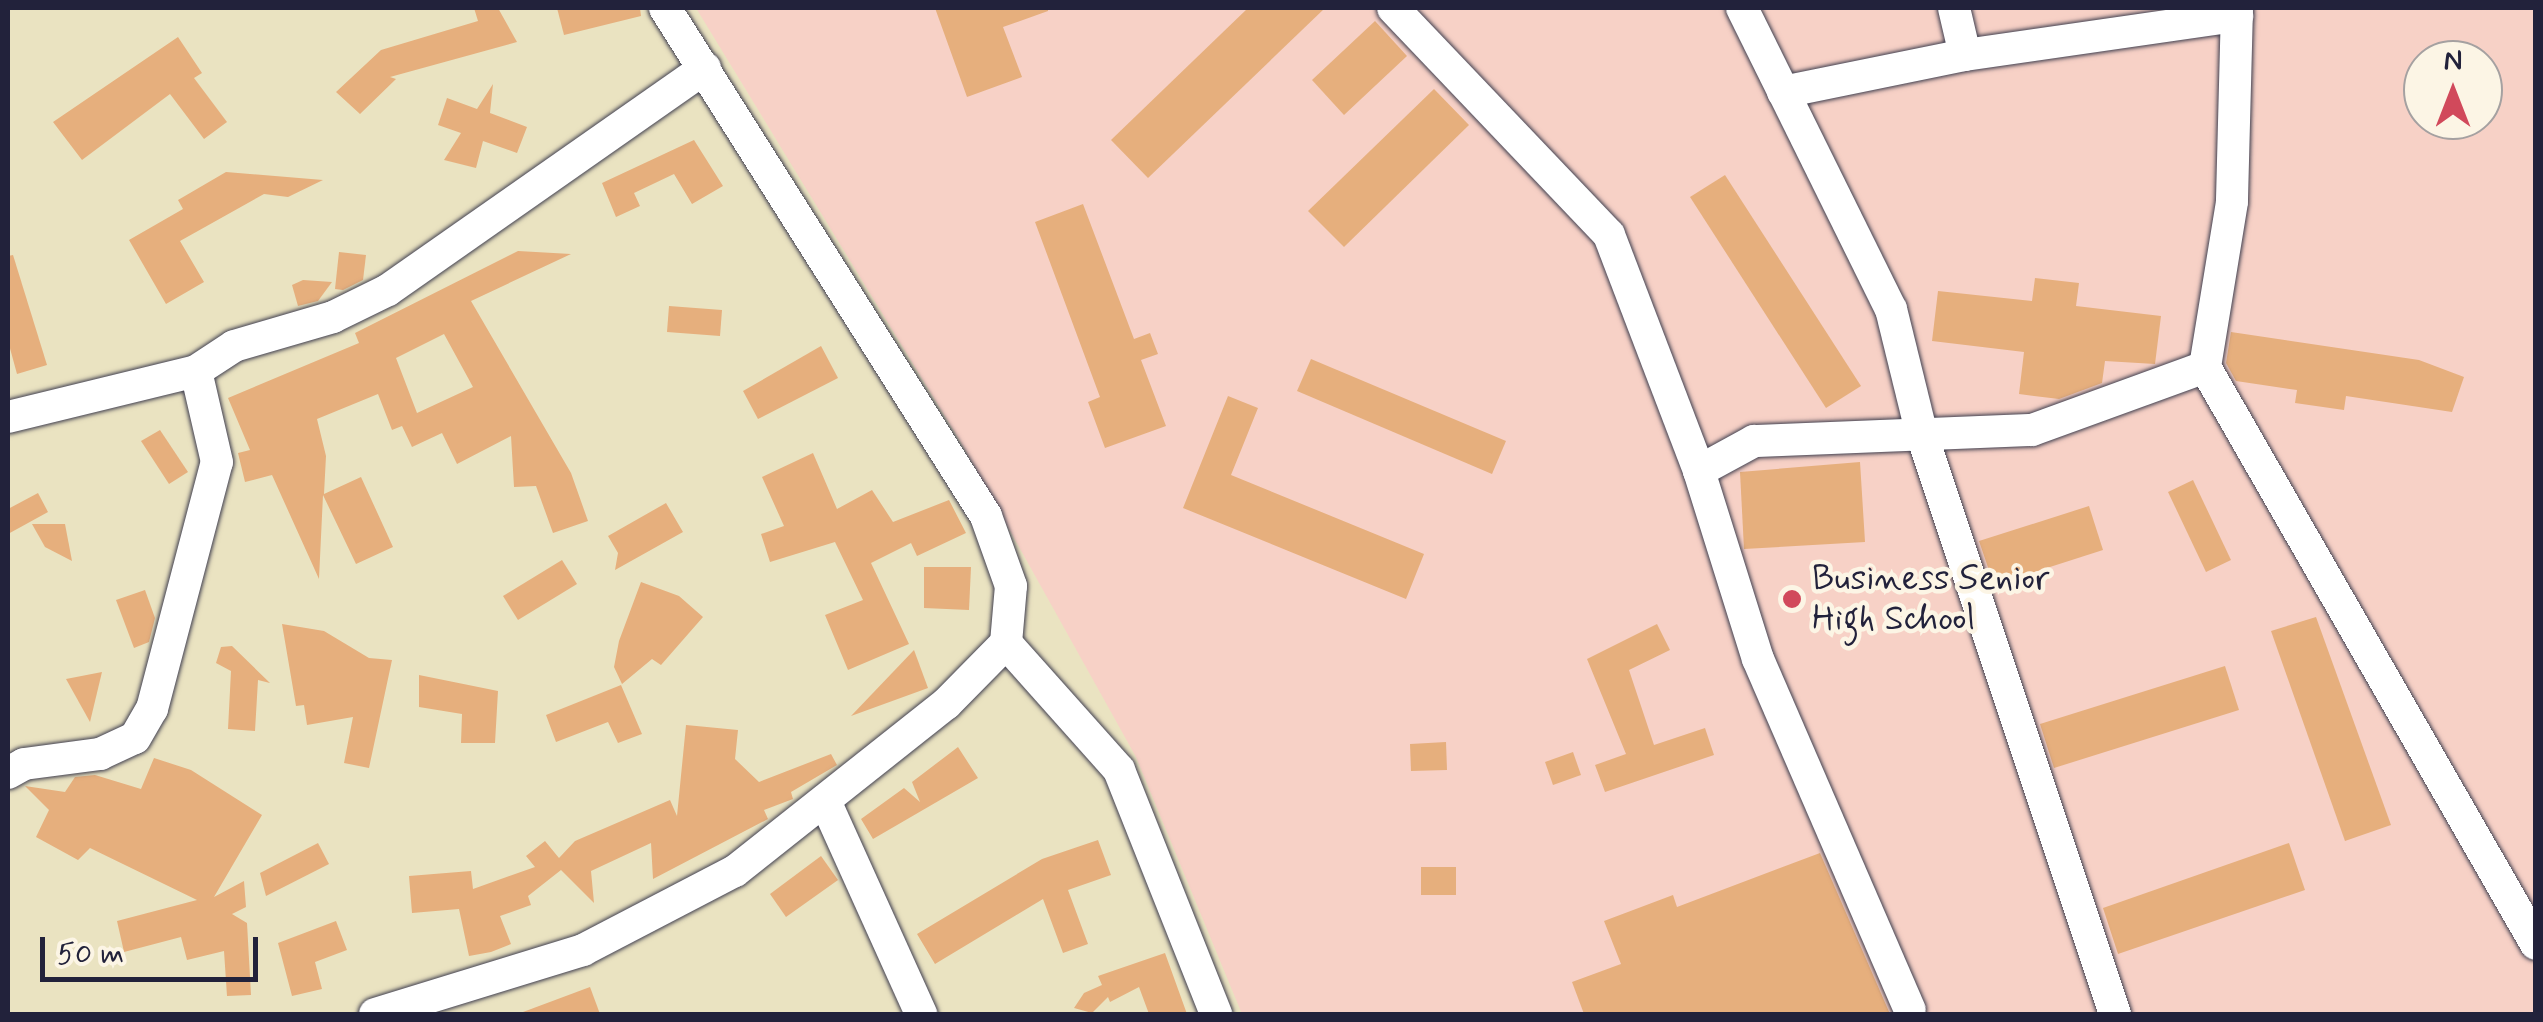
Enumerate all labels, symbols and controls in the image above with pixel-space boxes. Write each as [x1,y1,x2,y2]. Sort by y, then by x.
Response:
north arrow [2403,40,2503,140]
text: N [2444,43,2462,80]
place label: Business Senior High School [1812,558,2053,640]
marker: Business Senior High School [1781,588,1803,610]
scale bar [45,917,262,979]
text: 50 m [57,935,124,974]

